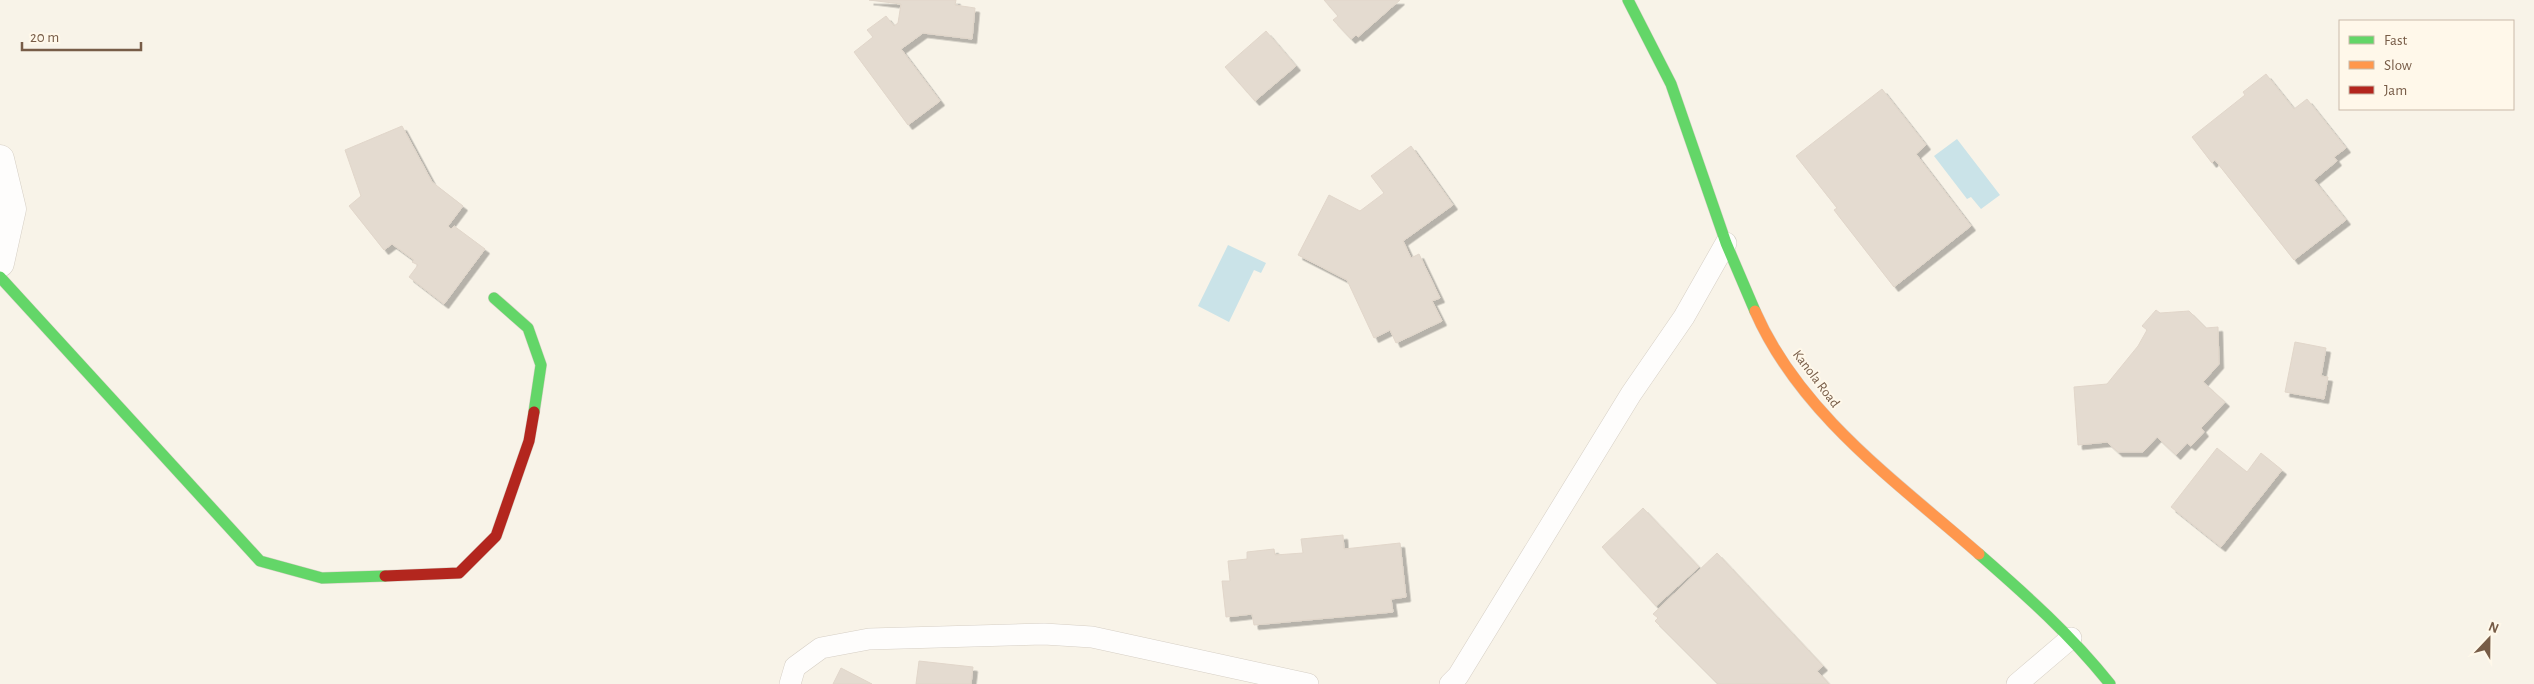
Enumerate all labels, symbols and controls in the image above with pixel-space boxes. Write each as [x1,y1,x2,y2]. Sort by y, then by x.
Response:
scale bar [22,20,141,52]
legend [2339,20,2514,110]
text: 20 m [30,30,59,45]
text: Fast [2384,33,2408,48]
text: Slow [2384,58,2412,73]
text: Jam [2384,83,2407,98]
street label: Kanola Road [1790,348,1842,410]
north arrow [2464,614,2514,664]
text: N [2486,620,2501,636]

